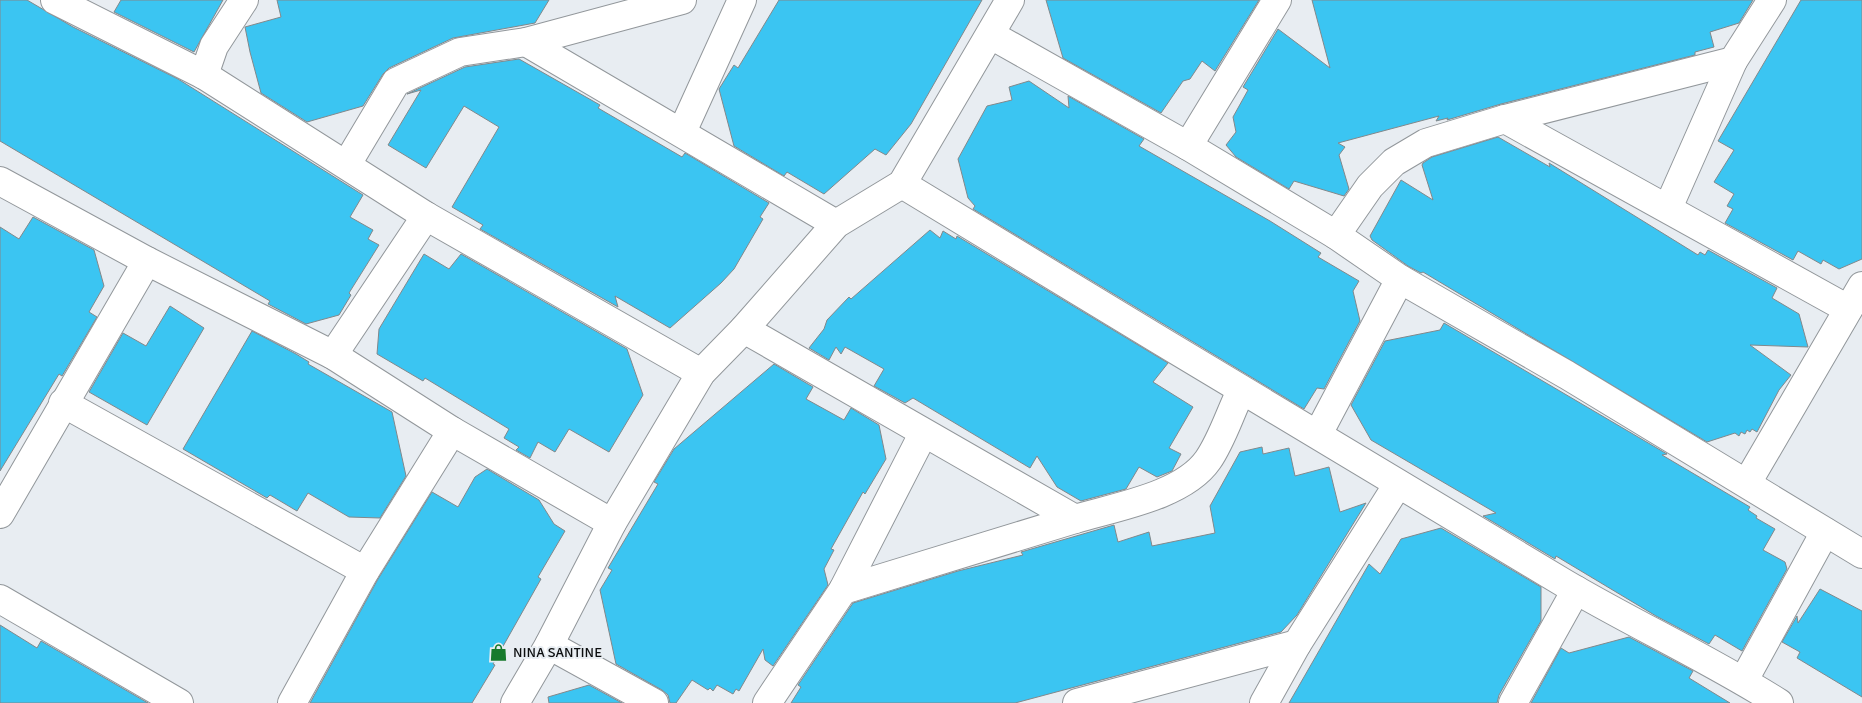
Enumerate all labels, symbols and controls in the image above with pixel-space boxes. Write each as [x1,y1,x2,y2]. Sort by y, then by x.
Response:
shop icon: NINA SANTINE [489,642,509,662]
place label: NINA SANTINE [513,644,602,661]

